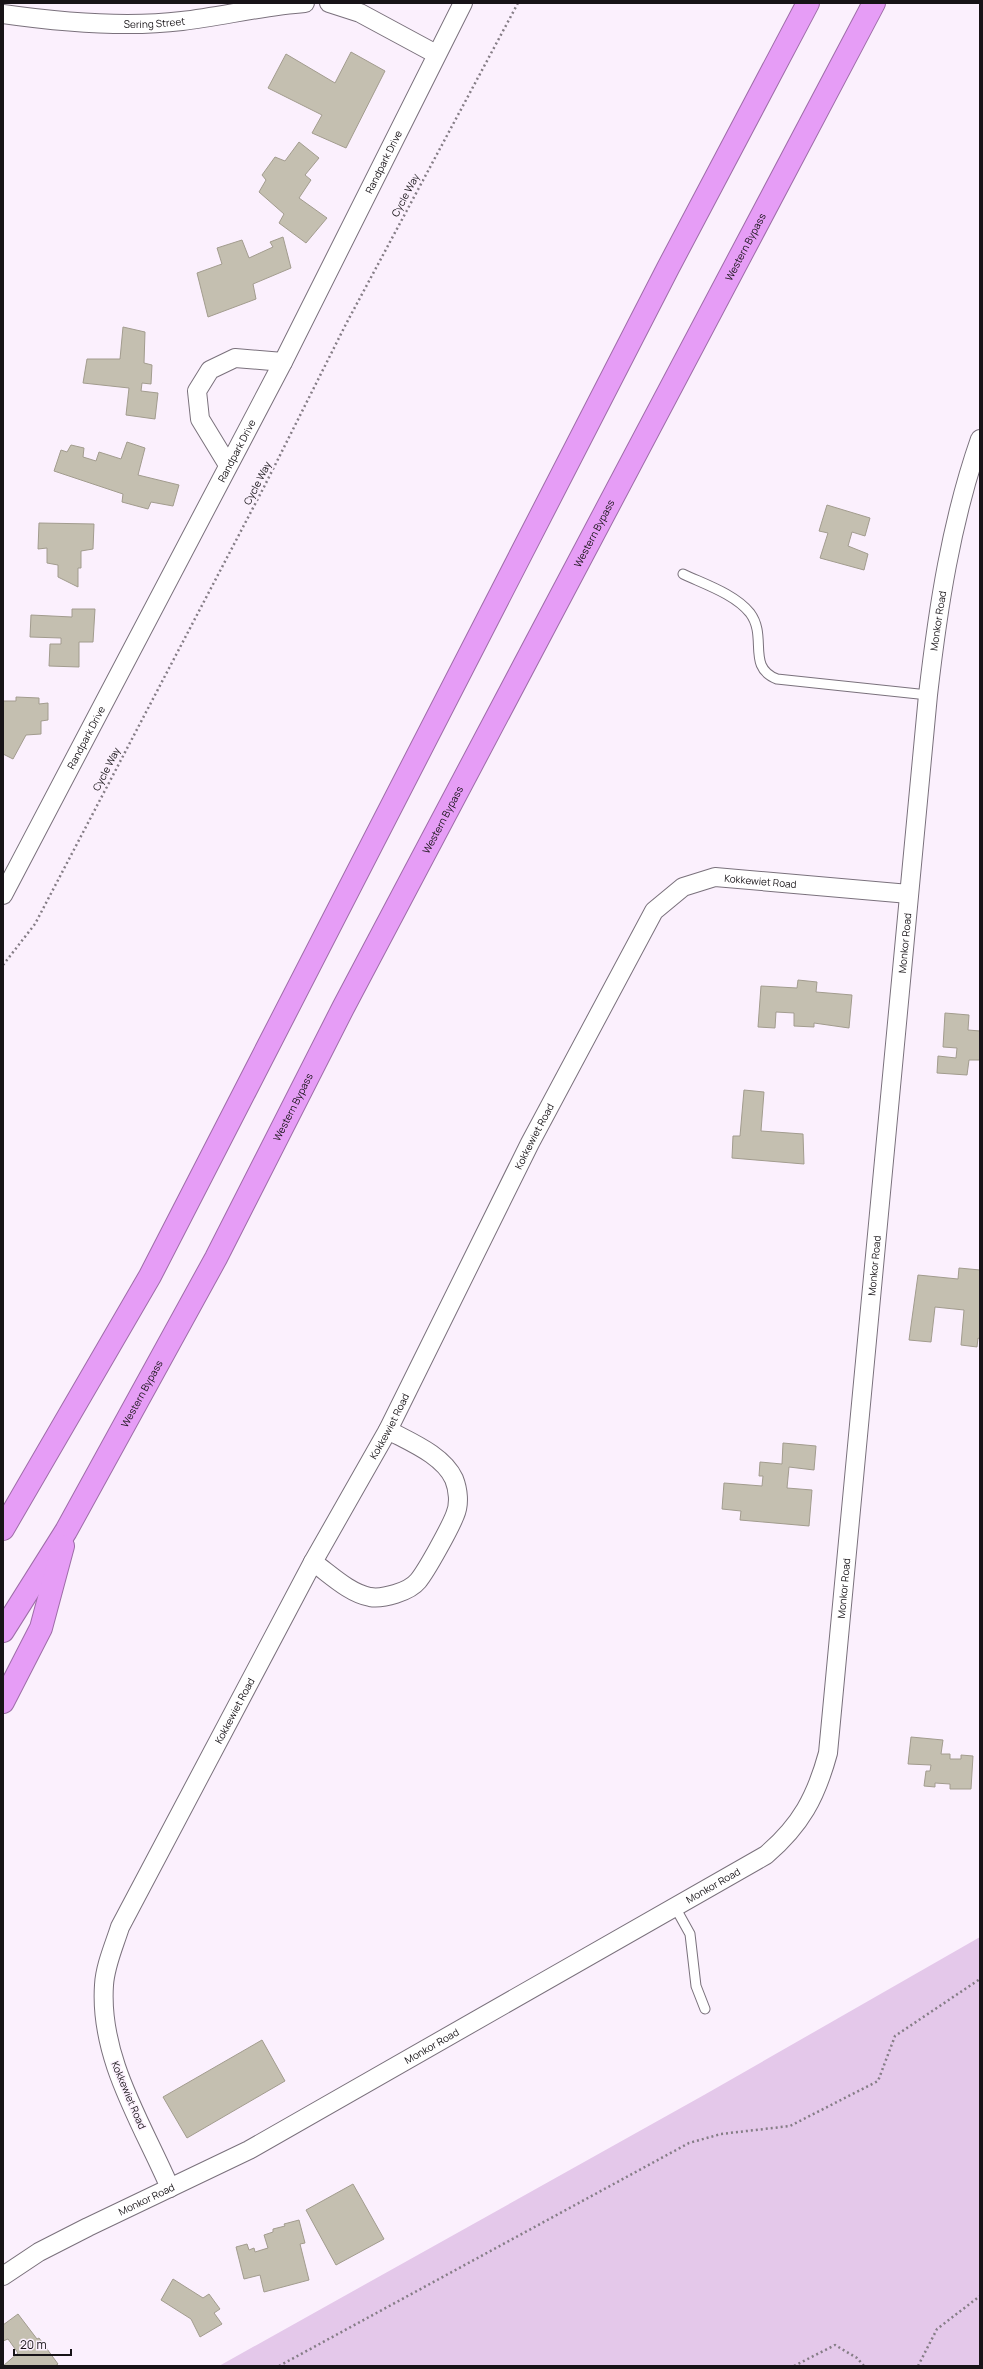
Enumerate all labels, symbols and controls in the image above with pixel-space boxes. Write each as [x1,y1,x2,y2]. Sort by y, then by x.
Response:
street label: Sering Street [124,14,186,31]
street label: Randpark Drive [362,128,405,196]
street label: Cycle Way [388,170,423,219]
street label: Western Bypass [722,211,769,283]
street label: Randpark Drive [214,417,259,484]
street label: Cycle Way [240,458,274,507]
street label: Western Bypass [570,497,617,570]
street label: Monkor Road [926,590,949,652]
street label: Randpark Drive [63,703,108,771]
street label: Cycle Way [89,744,123,793]
street label: Western Bypass [419,784,466,856]
street label: Kokkewiet Road [724,871,797,891]
street label: Monkor Road [895,912,914,974]
street label: Western Bypass [270,1071,316,1143]
street label: Kokkewiet Road [511,1101,557,1172]
street label: Monkor Road [864,1235,884,1296]
street label: Western Bypass [117,1358,166,1430]
street label: Kokkewiet Road [366,1391,412,1462]
street label: Monkor Road [834,1557,853,1619]
street label: Kokkewiet Road [211,1675,258,1746]
street label: Monkor Road [683,1864,743,1906]
street label: Monkor Road [402,2025,461,2067]
street label: Kokkewiet Road [108,2059,150,2131]
street label: Monkor Road [116,2180,177,2218]
scale bar [14,2331,71,2357]
text: 20 m [20,2336,47,2353]

